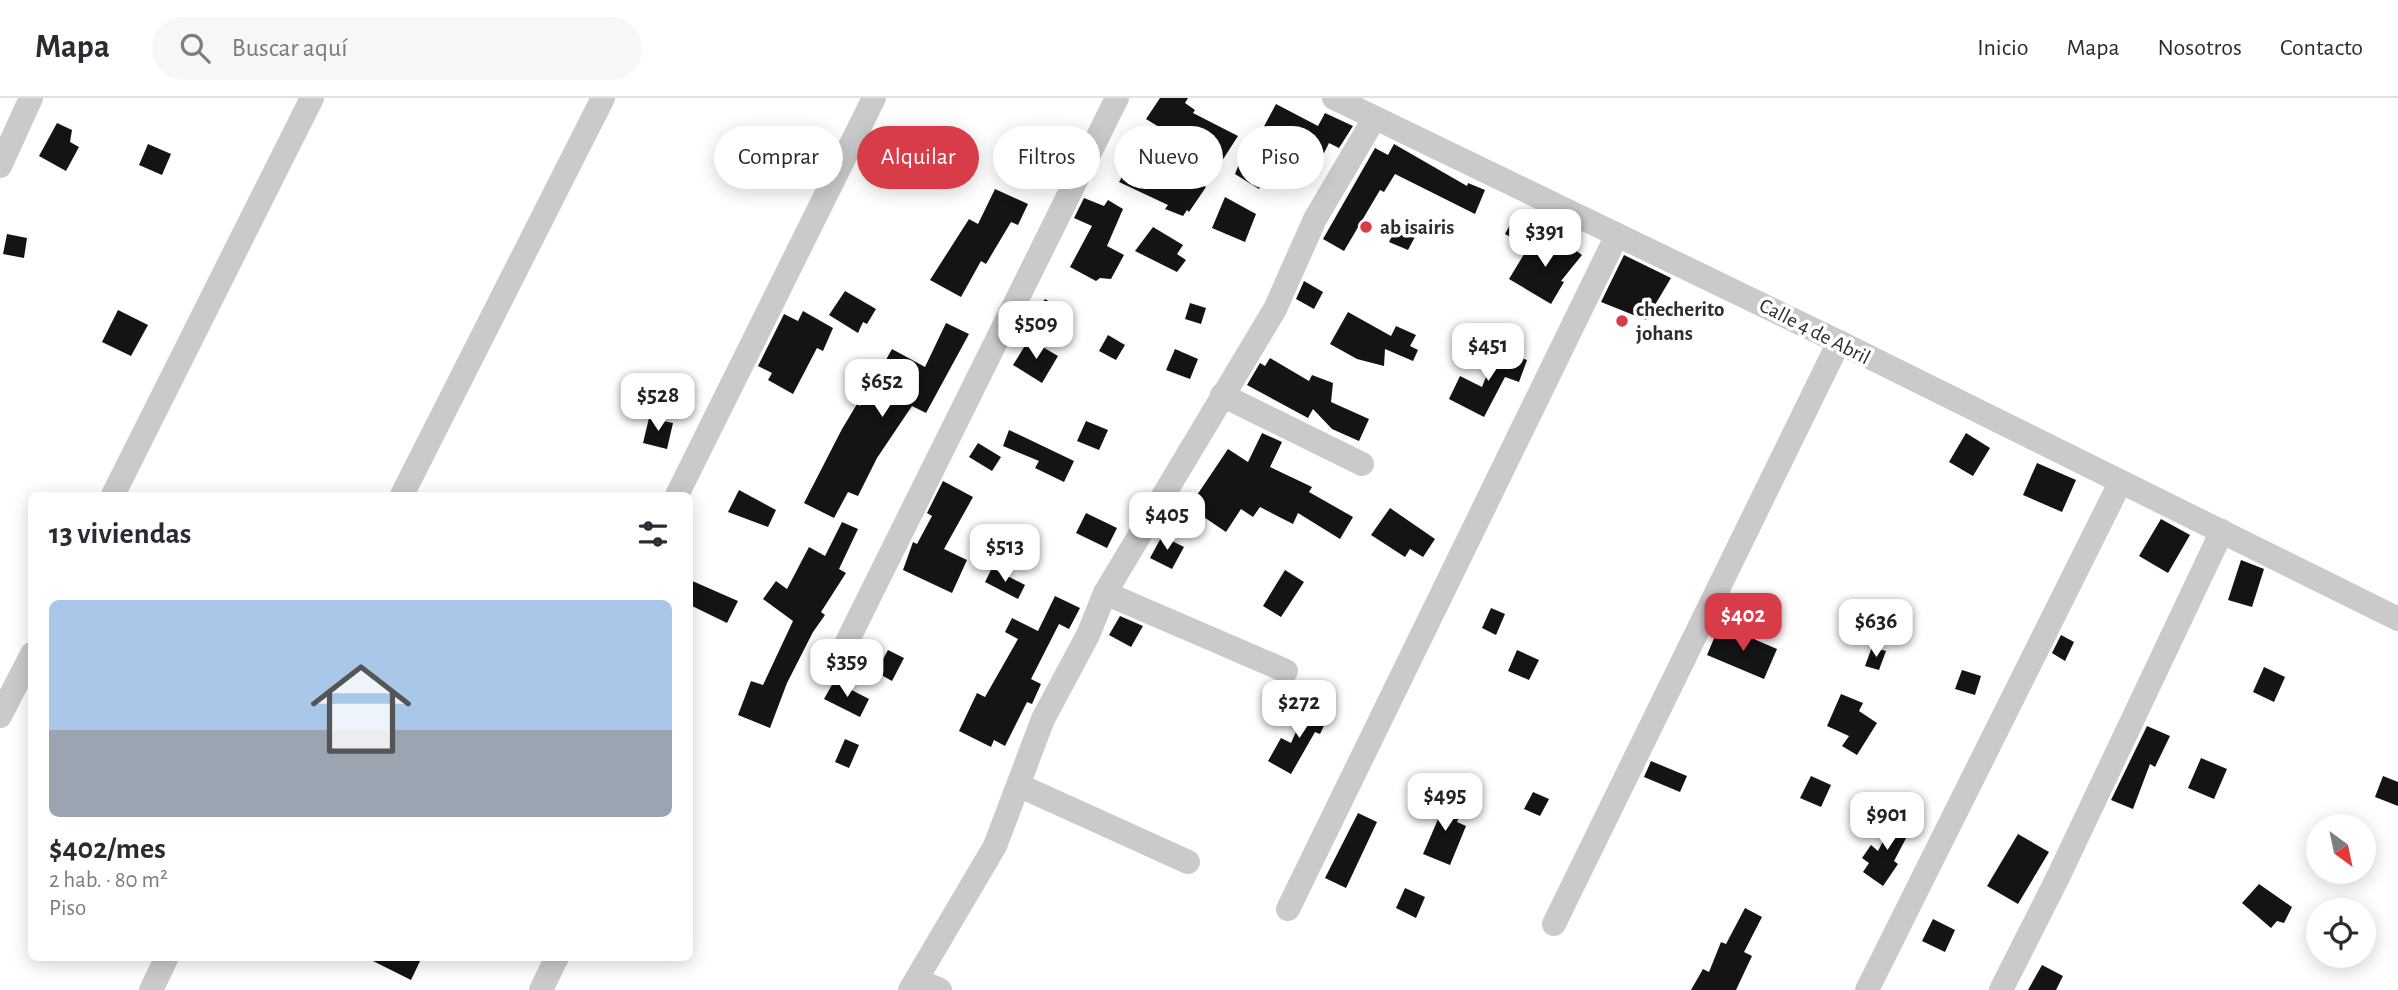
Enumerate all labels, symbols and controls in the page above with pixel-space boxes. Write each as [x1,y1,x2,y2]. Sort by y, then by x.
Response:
search box [152,17,642,80]
icon: search [176,29,214,67]
text: Mapa [35,31,110,64]
text: Buscar aquí [232,35,348,61]
text: Inicio [1977,36,2028,60]
text: Mapa [2066,36,2120,60]
text: Nosotros [2158,36,2242,60]
text: Contacto [2280,36,2363,60]
chip: Comprar [714,126,843,189]
chip: Alquilar [857,126,979,189]
chip: Filtros [993,126,1100,189]
chip: Nuevo [1114,126,1223,189]
chip: Piso [1237,126,1324,189]
pin: $391 [1504,209,1586,269]
place label: ab isairis [1380,217,1454,238]
marker: ab isairis [1358,219,1374,235]
text: $391 [1525,220,1565,243]
street label: Calle 4 de Abril [1756,295,1874,368]
place label: checherito johans [1636,299,1724,344]
pin: $509 [995,302,1077,361]
text: $509 [1014,312,1058,335]
marker: checherito johans [1614,313,1630,329]
pin: $451 [1447,324,1529,383]
text: $451 [1468,334,1508,357]
pin: $652 [841,360,923,419]
text: $652 [861,370,903,393]
pin: $528 [617,374,699,433]
text: $528 [637,384,679,407]
pin: $405 [1126,492,1208,552]
text: $405 [1145,503,1189,526]
icon: filters [634,515,672,553]
text: 13 viviendas [49,519,191,549]
pin: $513 [964,524,1046,584]
text: $513 [986,535,1024,558]
pin: $402 [1702,594,1784,653]
pin: $636 [1835,600,1917,659]
text: $402 [1721,604,1765,627]
text: $636 [1855,610,1897,633]
pin: $359 [806,640,888,699]
icon: home [298,646,424,772]
text: $359 [826,650,868,673]
pin: $272 [1258,680,1340,740]
text: $272 [1278,691,1320,714]
pin: $495 [1404,774,1486,833]
text: $495 [1424,784,1466,807]
pin: $901 [1846,792,1928,852]
text: $901 [1866,803,1908,826]
north arrow [2306,814,2376,884]
map controls [2306,814,2376,968]
text: $402/mes [49,834,166,864]
text: 2 hab. · 80 m² [49,869,168,892]
text: Piso [49,897,86,920]
button: locate [2306,898,2376,968]

